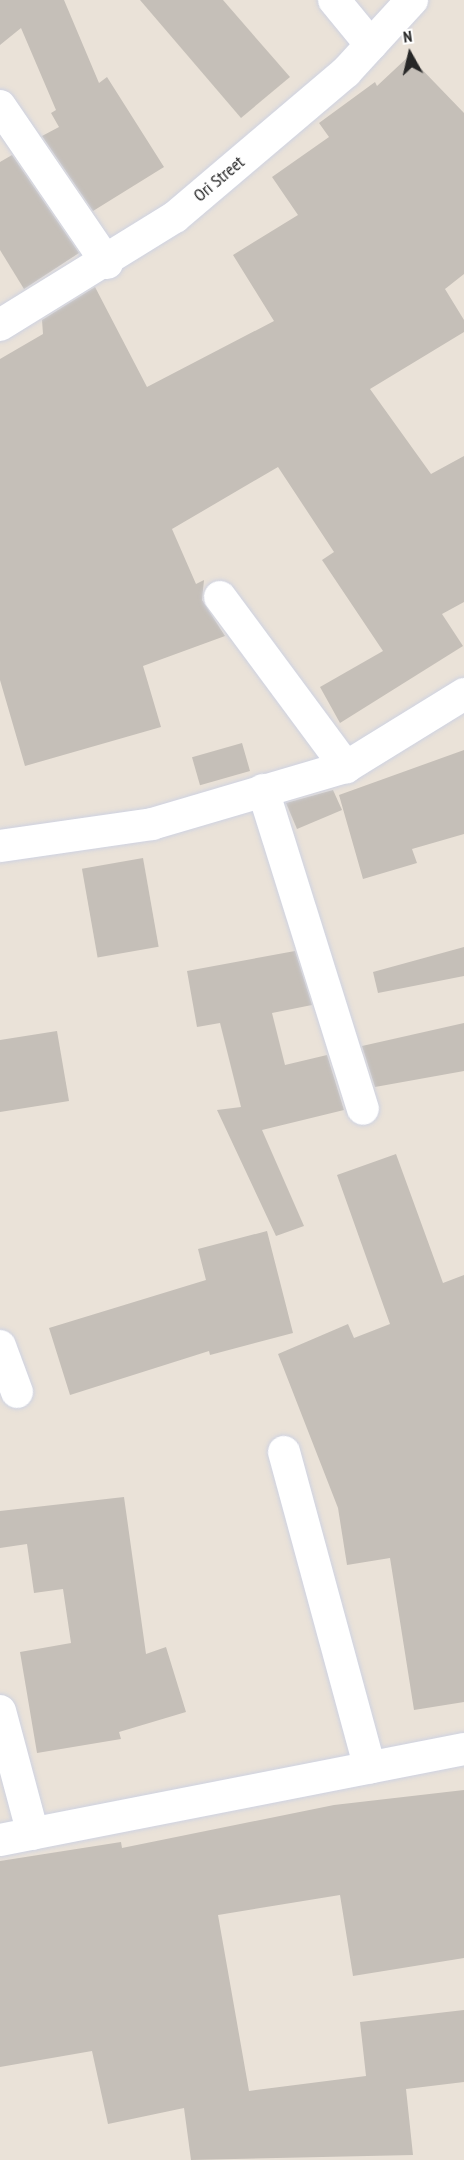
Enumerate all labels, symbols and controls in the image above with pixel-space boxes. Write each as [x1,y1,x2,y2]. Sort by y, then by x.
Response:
north arrow [380,24,440,84]
text: N [402,26,413,47]
street label: Ori Street [189,152,249,206]

